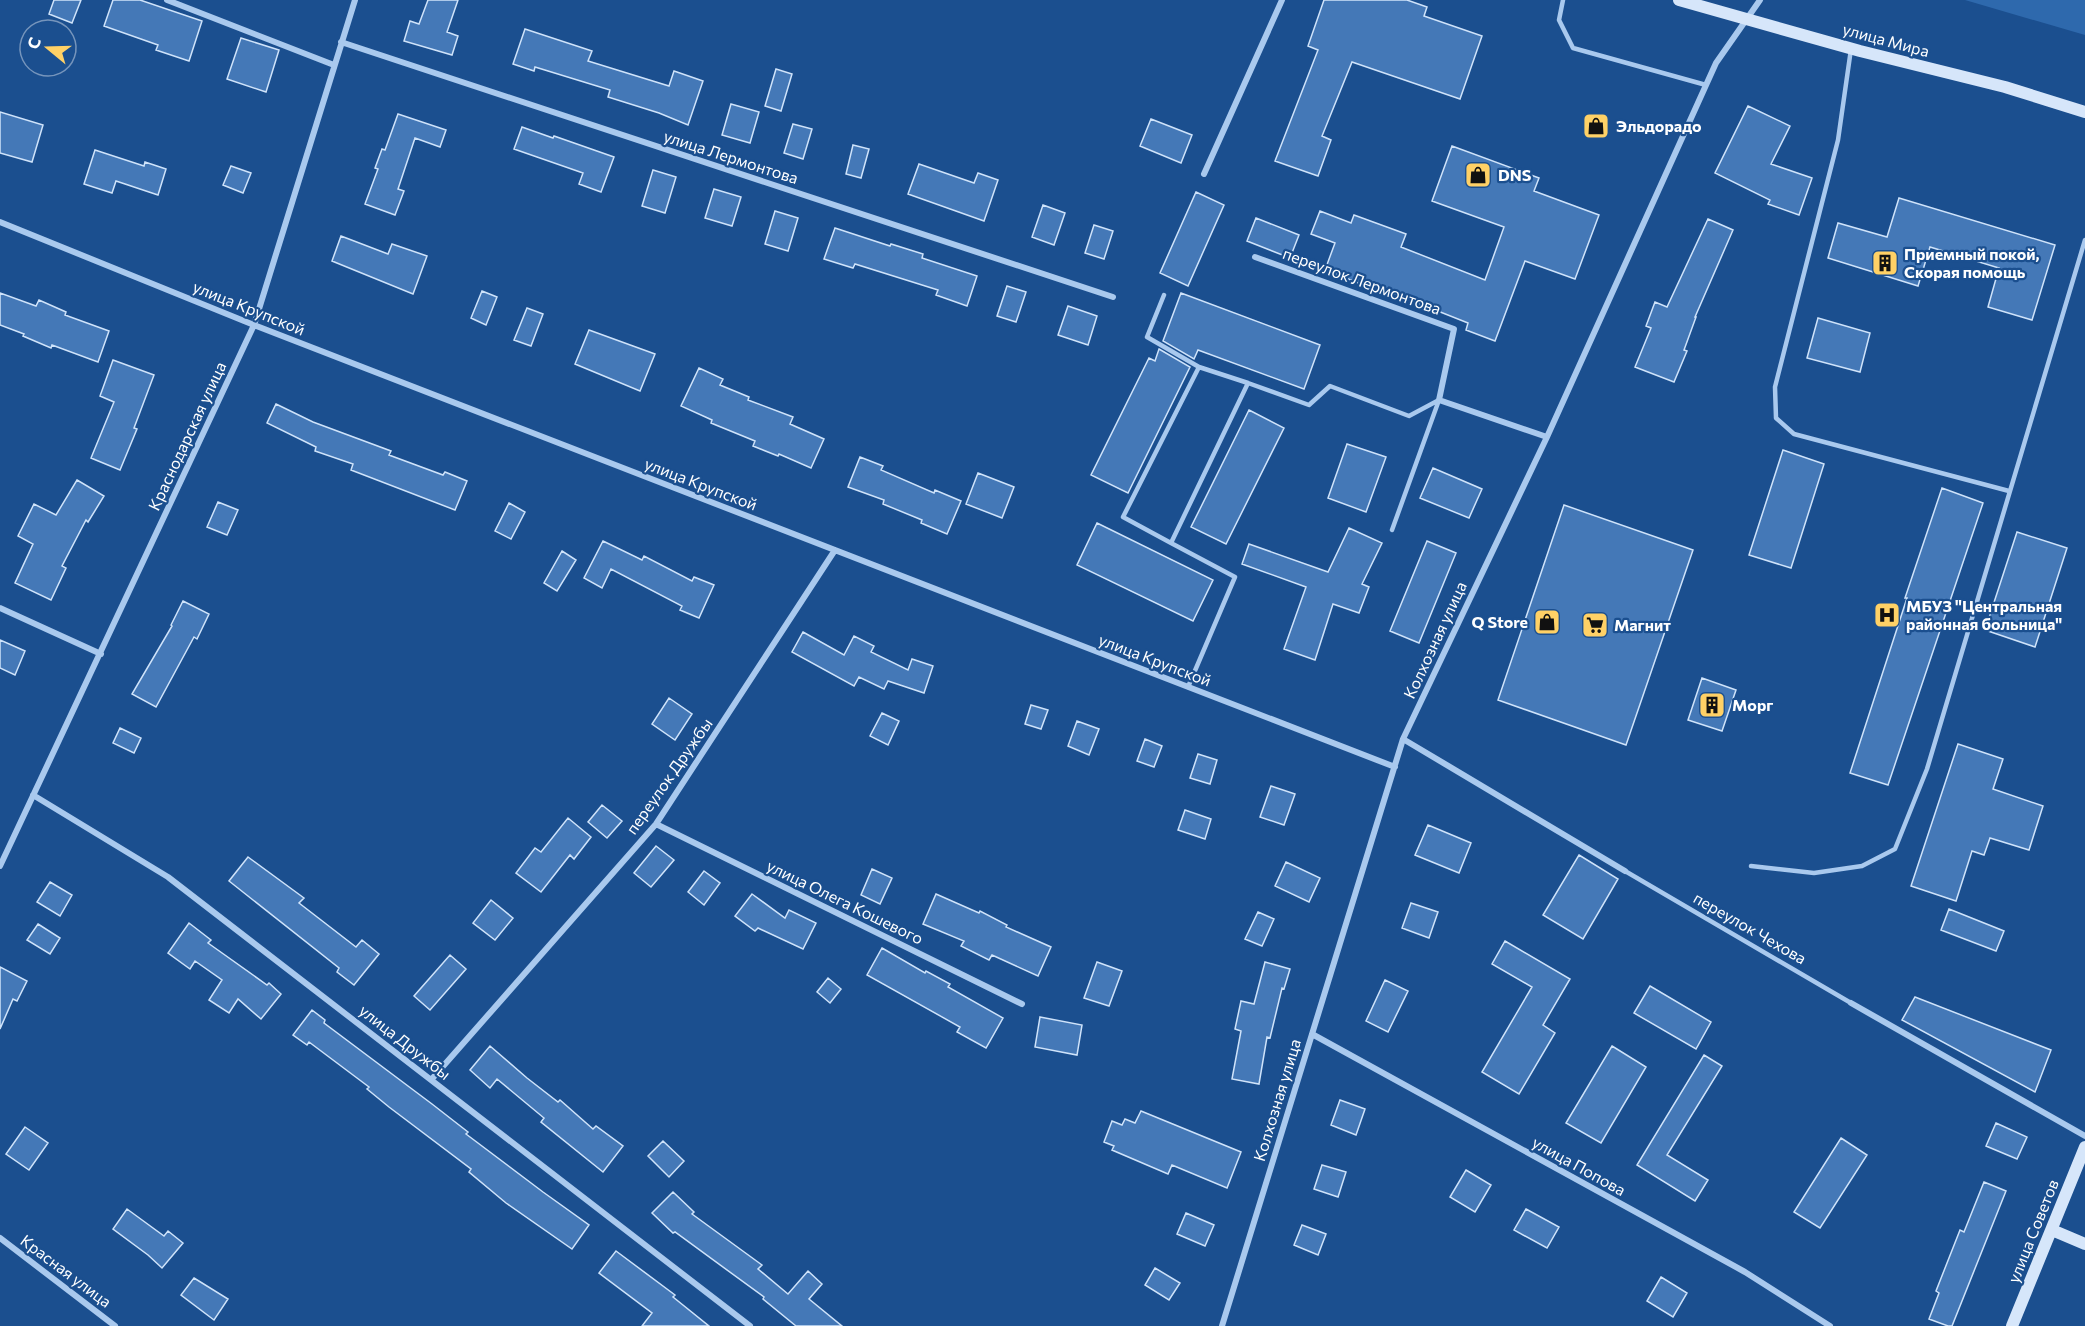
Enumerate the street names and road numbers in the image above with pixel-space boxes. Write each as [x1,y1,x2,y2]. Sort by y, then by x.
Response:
street label: улица Мира [1841,19,1932,60]
street label: улица Лермонтова [661,126,801,187]
street label: переулок Лермонтова [1281,243,1444,318]
street label: улица Крупской [190,276,308,339]
street label: Краснодарская улица [144,358,229,513]
street label: улица Крупской [642,453,760,514]
street label: Колхозная улица [1399,578,1470,701]
street label: улица Крупской [1096,629,1214,690]
street label: переулок Дружбы [621,714,716,837]
street label: улица Олега Кошевого [764,855,927,948]
street label: переулок Чехова [1690,888,1810,968]
street label: улица Дружбы [356,1000,455,1083]
street label: Колхозная улица [1249,1036,1304,1163]
street label: улица Попова [1529,1132,1629,1199]
street label: улица Советов [2003,1176,2062,1285]
street label: Красная улица [17,1230,116,1311]

